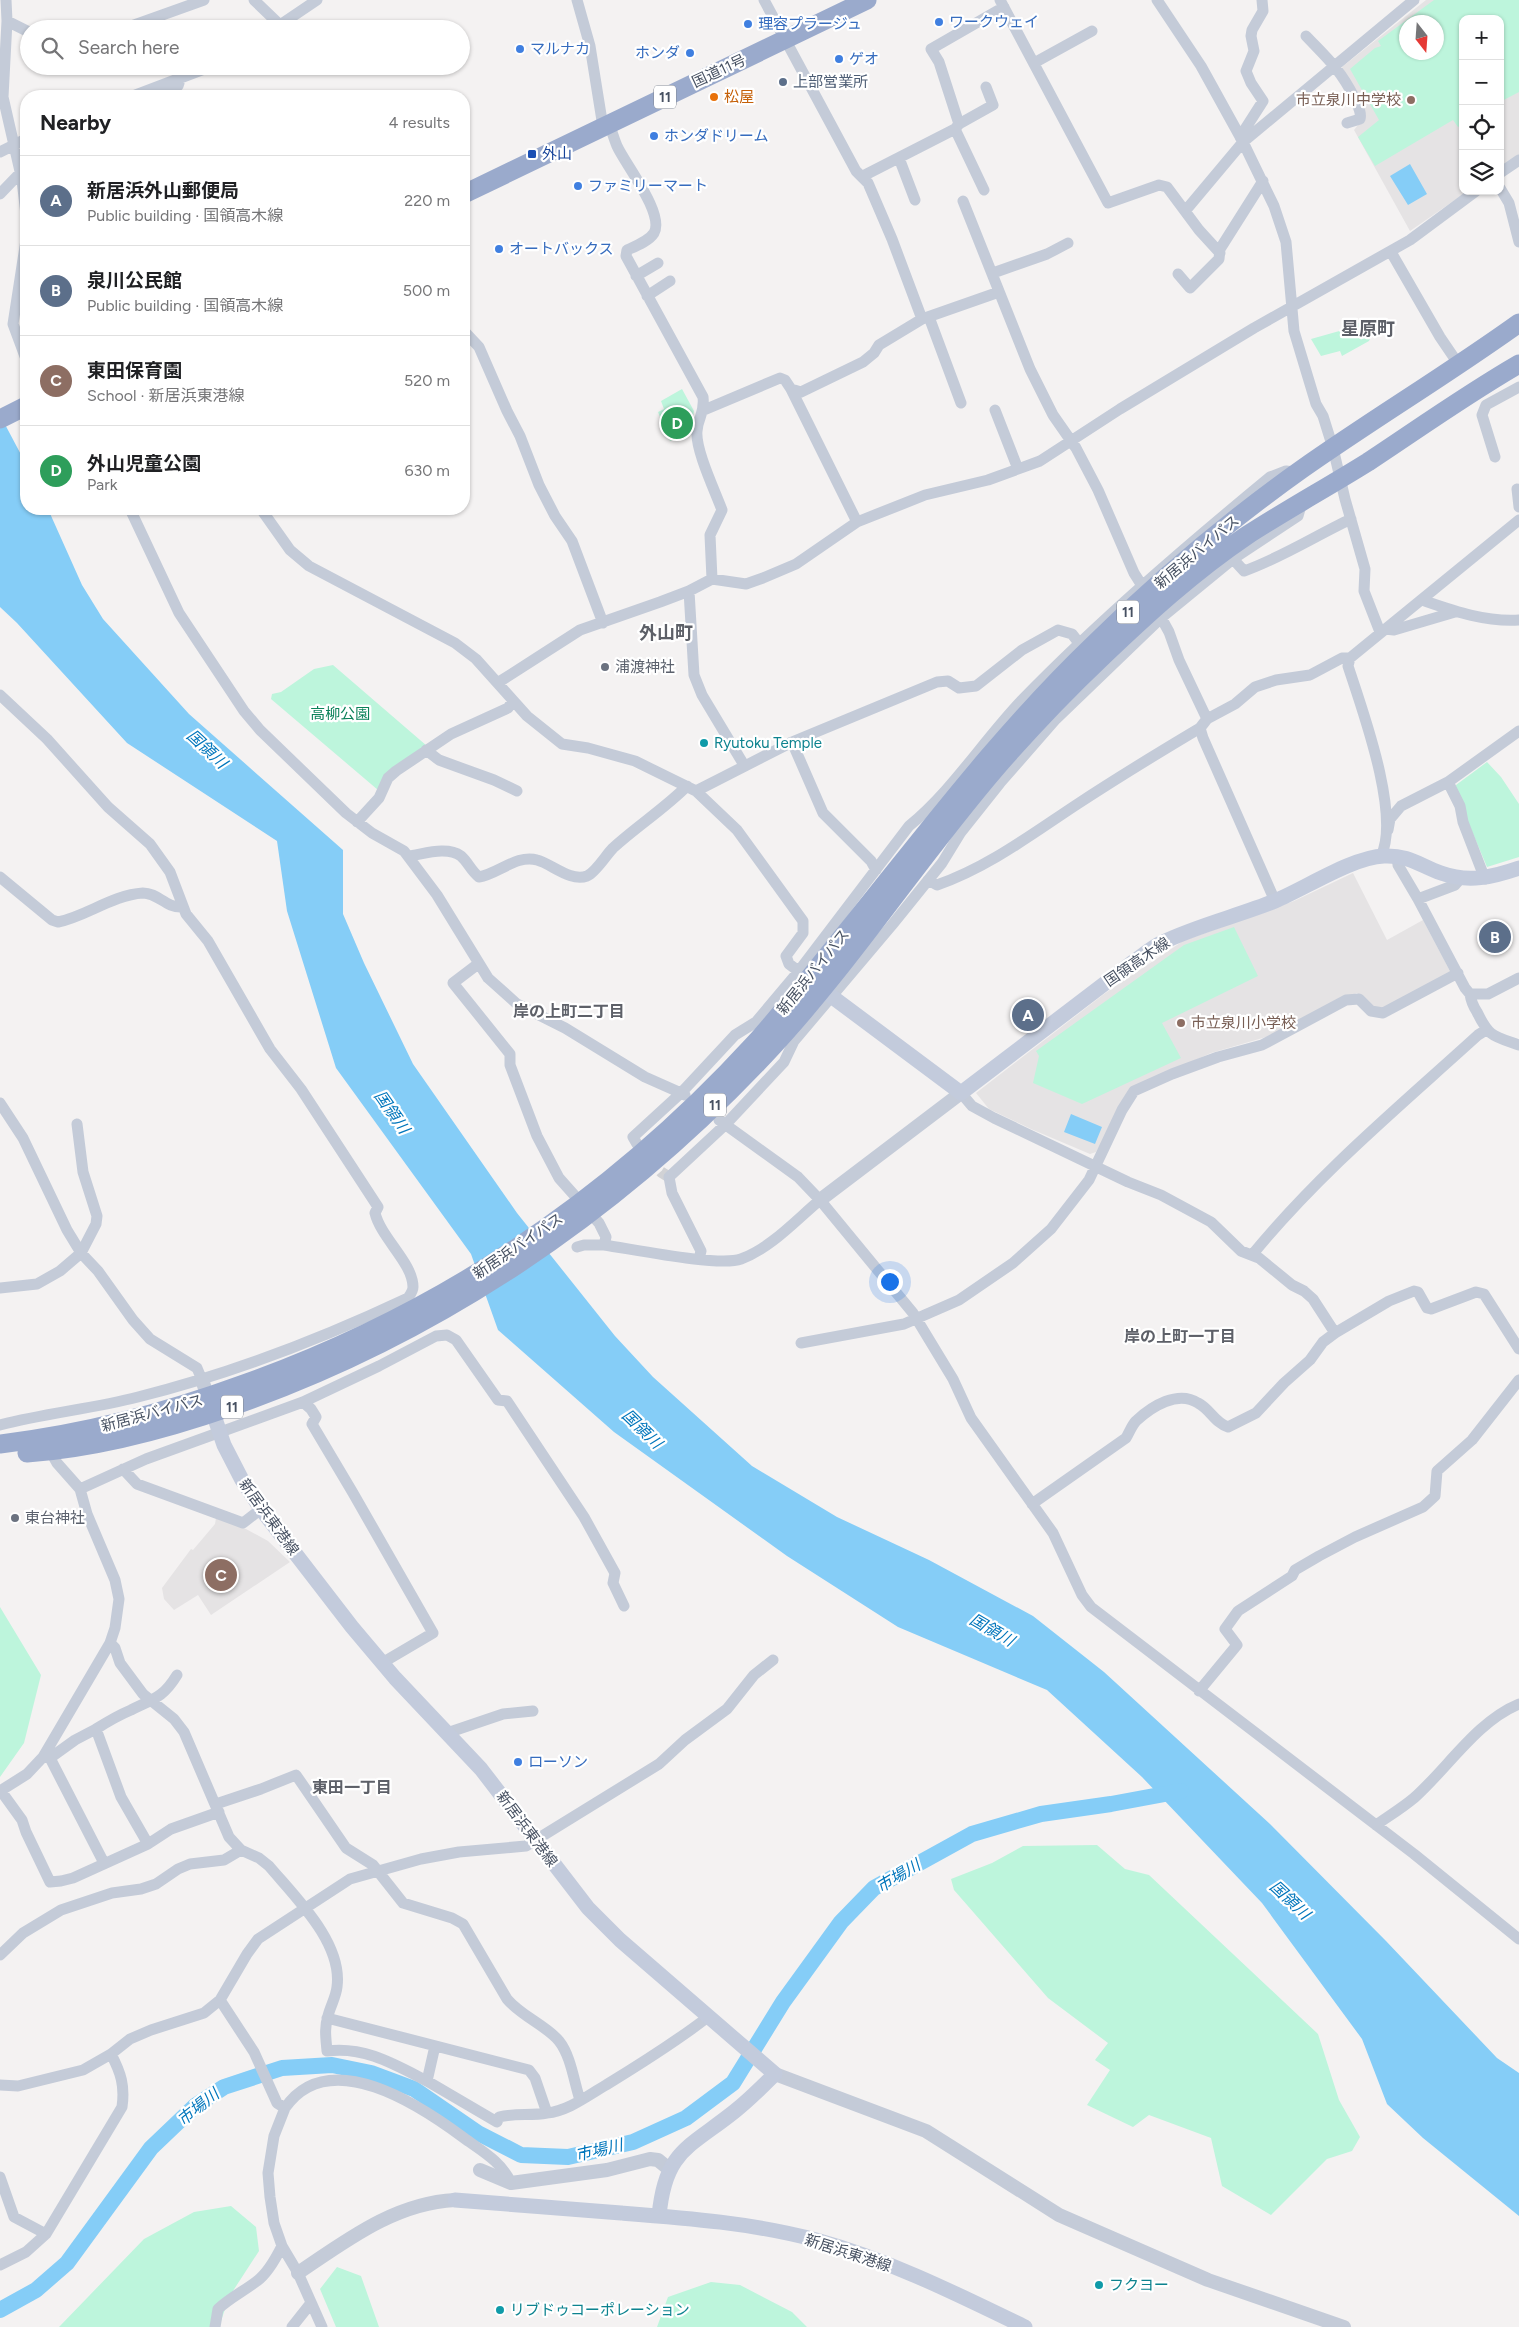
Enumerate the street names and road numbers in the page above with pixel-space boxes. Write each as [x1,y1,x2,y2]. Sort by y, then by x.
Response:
street label: 国道11号 [689,51,749,91]
road number: 11 [654,85,676,108]
street label: 新居浜バイパス [1151,511,1243,593]
road number: 11 [1117,600,1139,624]
street label: 新居浜バイパス [773,926,853,1018]
street label: 国領高木線 [1101,934,1173,990]
road number: 11 [704,1094,726,1116]
street label: 新居浜バイパス [470,1209,566,1283]
street label: 新居浜バイパス [99,1391,205,1435]
road number: 11 [221,1395,243,1418]
street label: 新居浜東港線 [235,1475,303,1559]
street label: 新居浜東港線 [493,1788,561,1870]
street label: 新居浜東港線 [802,2231,894,2275]

